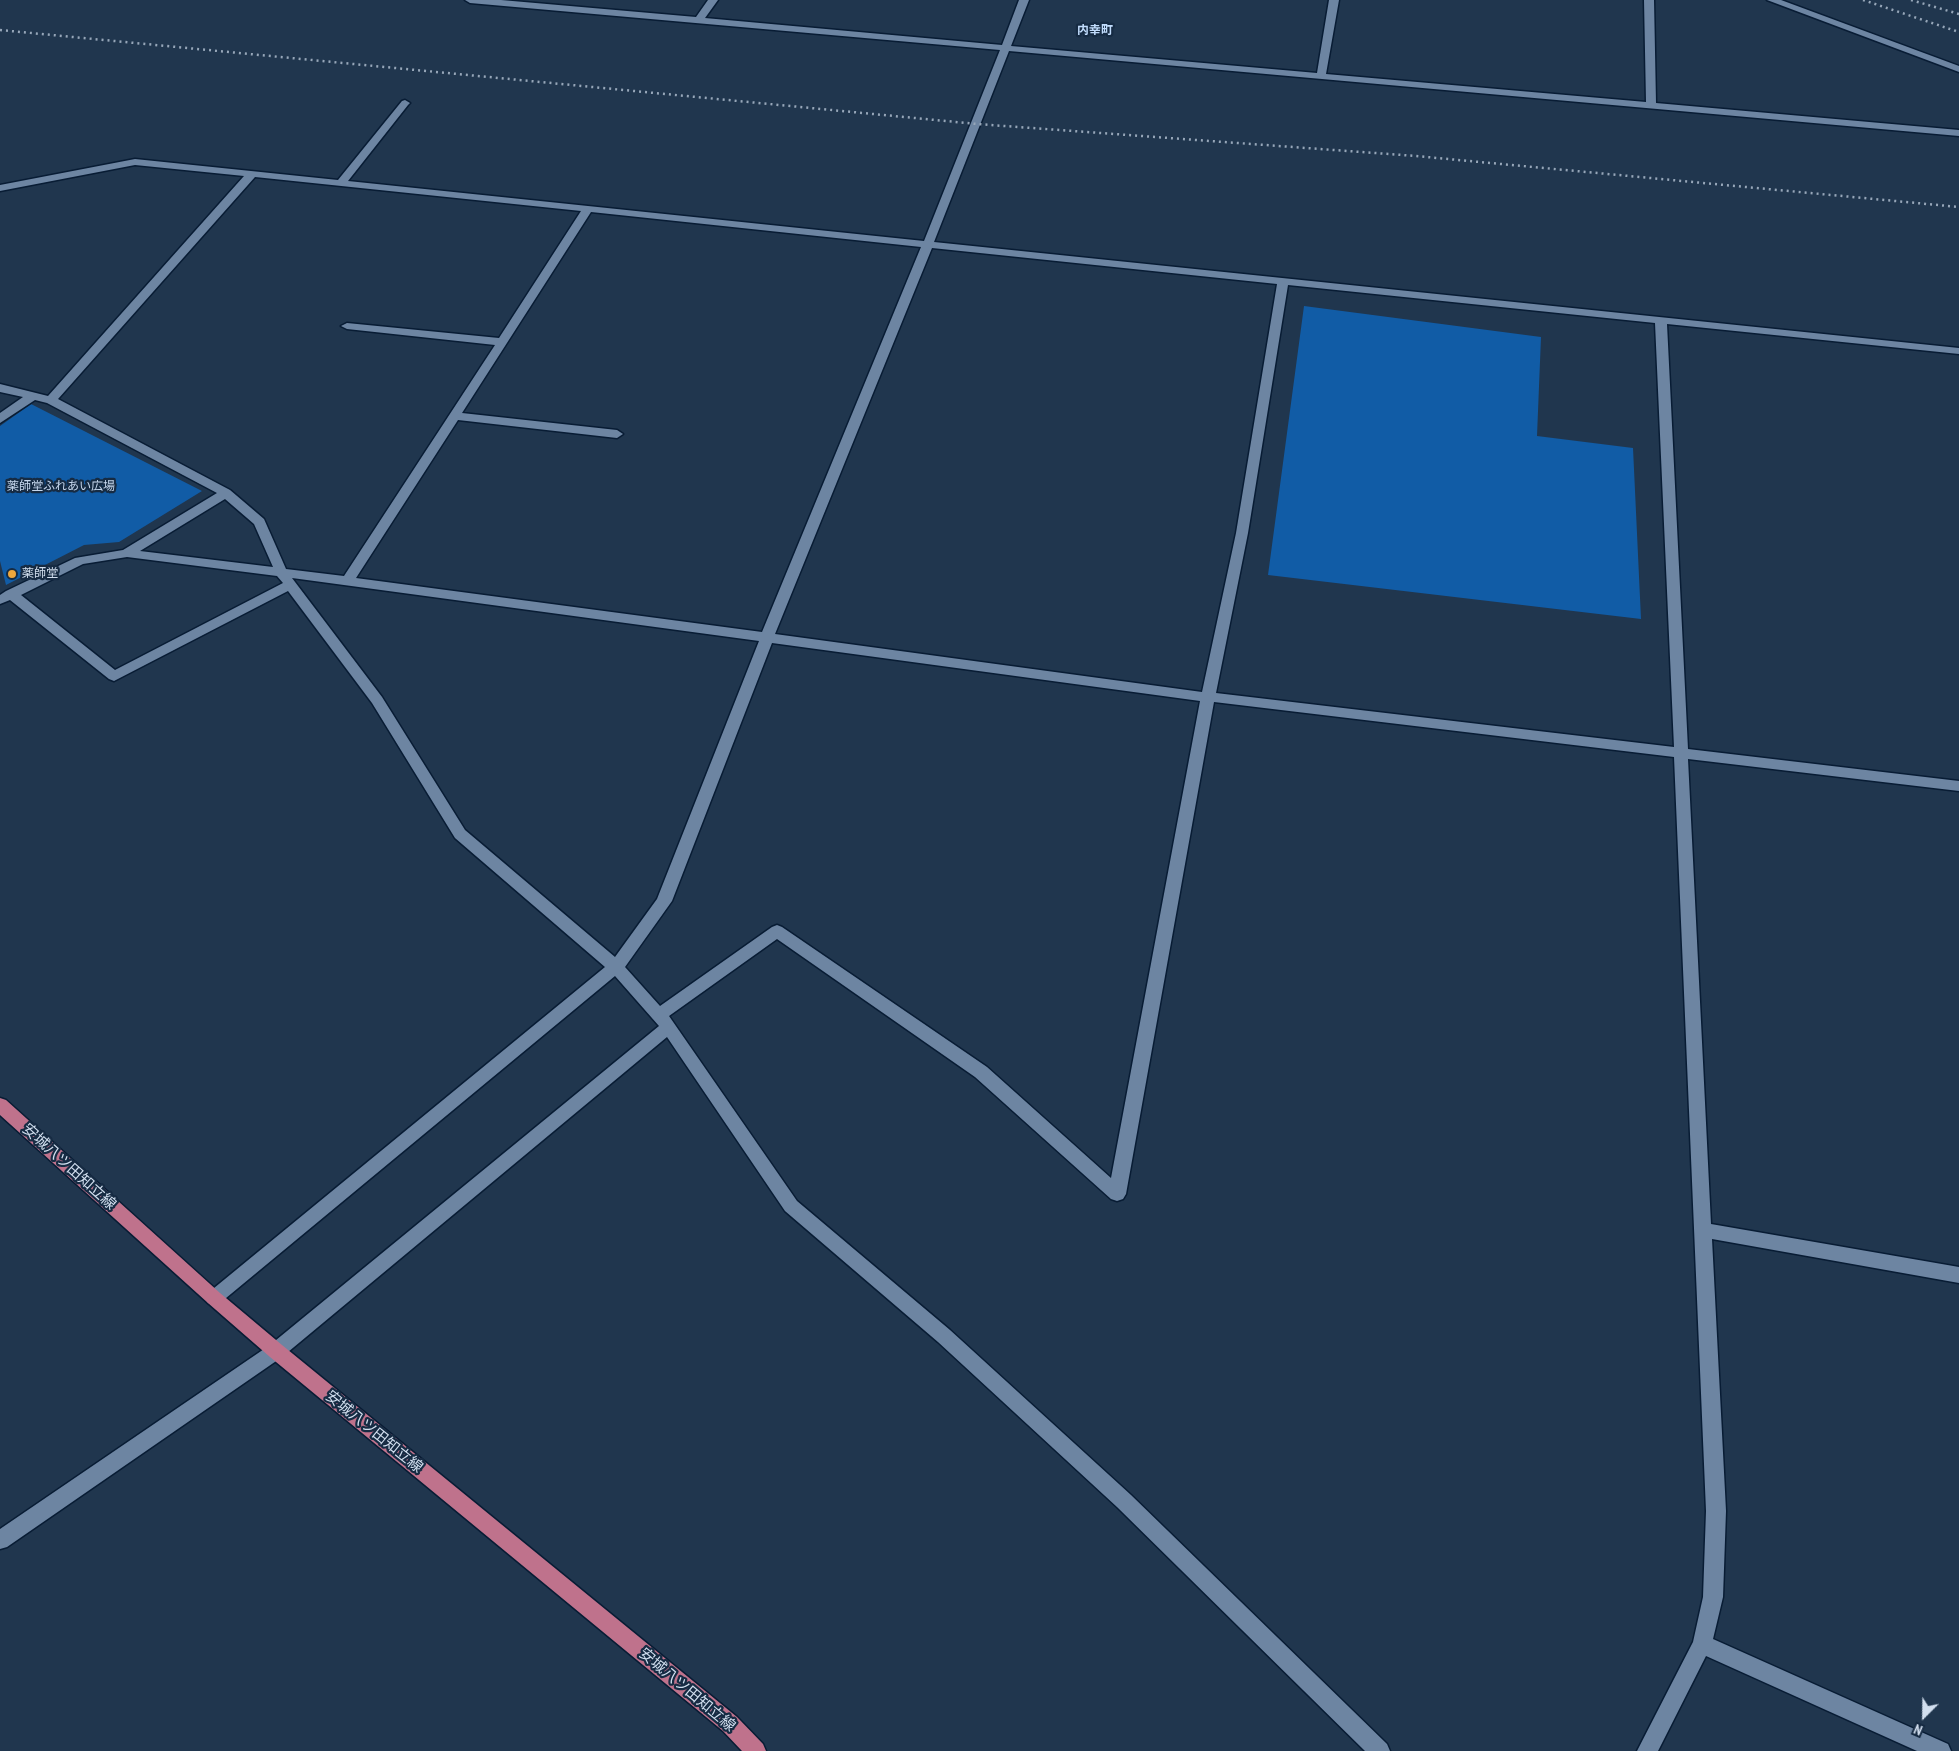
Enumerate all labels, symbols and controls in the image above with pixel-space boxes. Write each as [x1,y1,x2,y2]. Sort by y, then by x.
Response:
district label: 内幸町 [1077,24,1113,38]
park label: 薬師堂ふれあい広場 [7,480,115,494]
place label: 薬師堂 [22,567,58,581]
marker: 薬師堂 [6,568,18,580]
street label: 安城八ツ田知立線 [18,1120,120,1214]
street label: 安城八ツ田知立線 [322,1387,426,1477]
street label: 安城八ツ田知立線 [635,1645,739,1735]
north arrow [1899,1691,1949,1741]
text: N [1911,1720,1925,1740]

